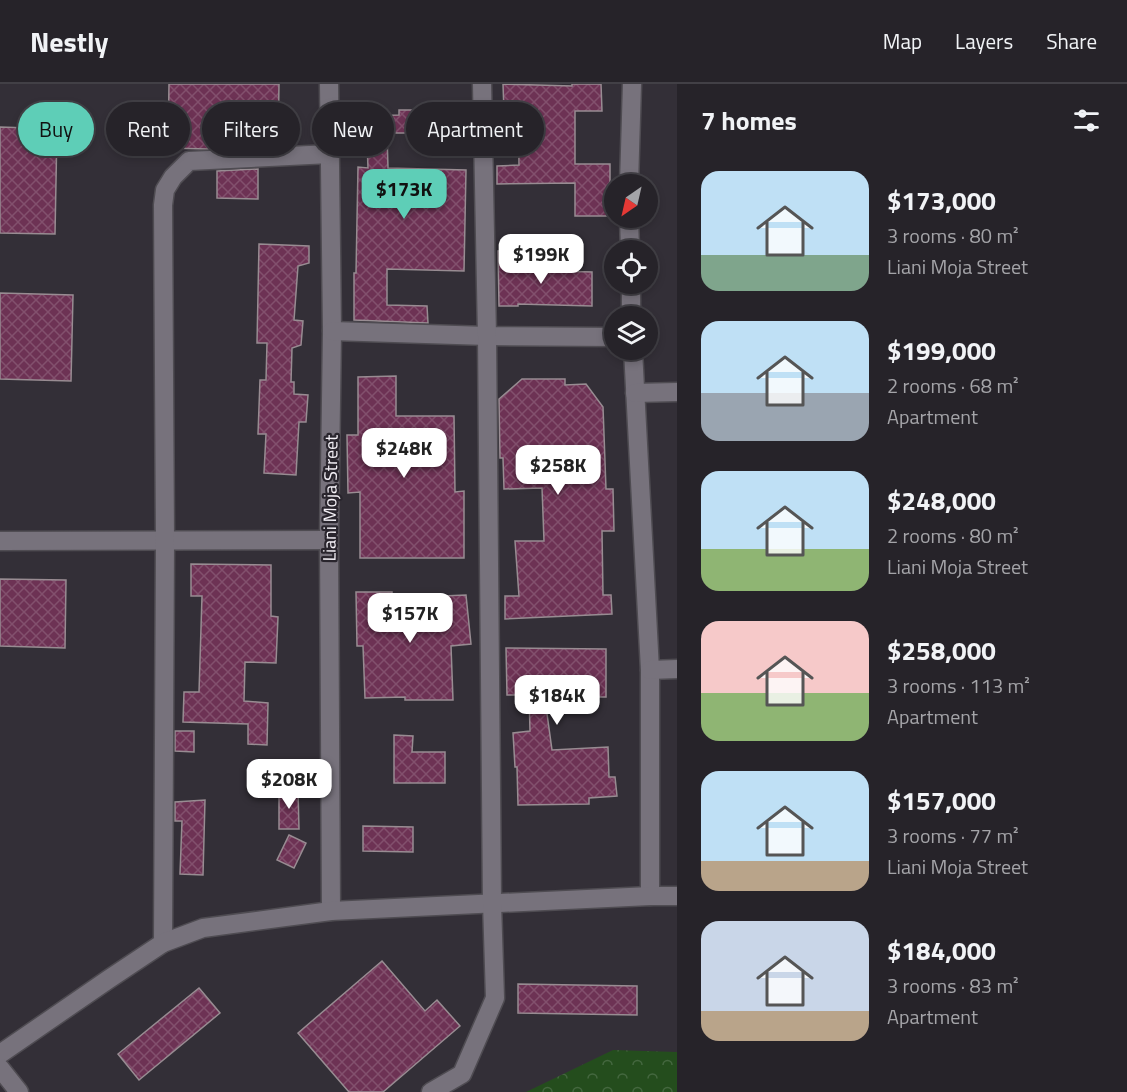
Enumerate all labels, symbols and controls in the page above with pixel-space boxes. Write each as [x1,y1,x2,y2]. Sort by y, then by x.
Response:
text: Nestly [30,20,108,63]
text: Map [883,25,922,57]
text: Layers [955,25,1013,57]
text: Share [1046,25,1097,57]
text: 7 homes [701,101,797,140]
chip: Buy [18,102,94,156]
chip: Rent [106,102,190,156]
chip: Filters [202,102,300,156]
chip: New [312,102,394,156]
chip: Apartment [406,102,544,156]
icon: filters [1070,104,1103,137]
pin: $173K [362,169,446,220]
text: $173K [376,173,432,204]
north arrow [604,174,658,228]
map controls [604,174,658,360]
text: $173,000 [887,181,996,220]
icon: home [749,195,821,267]
text: 3 rooms · 80 m² [887,220,1019,251]
pin: $199K [499,234,583,285]
text: $199K [513,238,569,269]
button: locate [604,240,658,294]
text: Liani Moja Street [887,251,1028,282]
button: layers [604,306,658,360]
text: $199,000 [887,331,996,370]
icon: home [749,345,821,417]
text: 2 rooms · 68 m² [887,370,1019,401]
text: Apartment [887,401,978,432]
pin: $248K [362,428,446,479]
text: $248K [376,432,432,463]
street label: Liani Moja Street [315,434,345,562]
pin: $258K [516,445,600,496]
text: $258K [530,449,586,480]
text: $248,000 [887,481,996,520]
icon: home [749,495,821,567]
text: 2 rooms · 80 m² [887,520,1019,551]
text: Liani Moja Street [887,551,1028,582]
pin: $157K [368,593,452,644]
text: $157K [382,597,438,628]
text: $258,000 [887,631,996,670]
icon: home [749,645,821,717]
text: 3 rooms · 113 m² [887,670,1030,701]
pin: $184K [515,675,599,726]
text: $184K [529,679,585,710]
text: Apartment [887,701,978,732]
pin: $208K [247,759,331,810]
text: $208K [261,763,317,794]
text: $157,000 [887,781,996,820]
icon: home [749,795,821,867]
text: 3 rooms · 77 m² [887,820,1019,851]
text: Liani Moja Street [887,851,1028,882]
text: $184,000 [887,931,996,970]
icon: home [749,945,821,1017]
text: 3 rooms · 83 m² [887,970,1019,1001]
text: Apartment [887,1001,978,1032]

